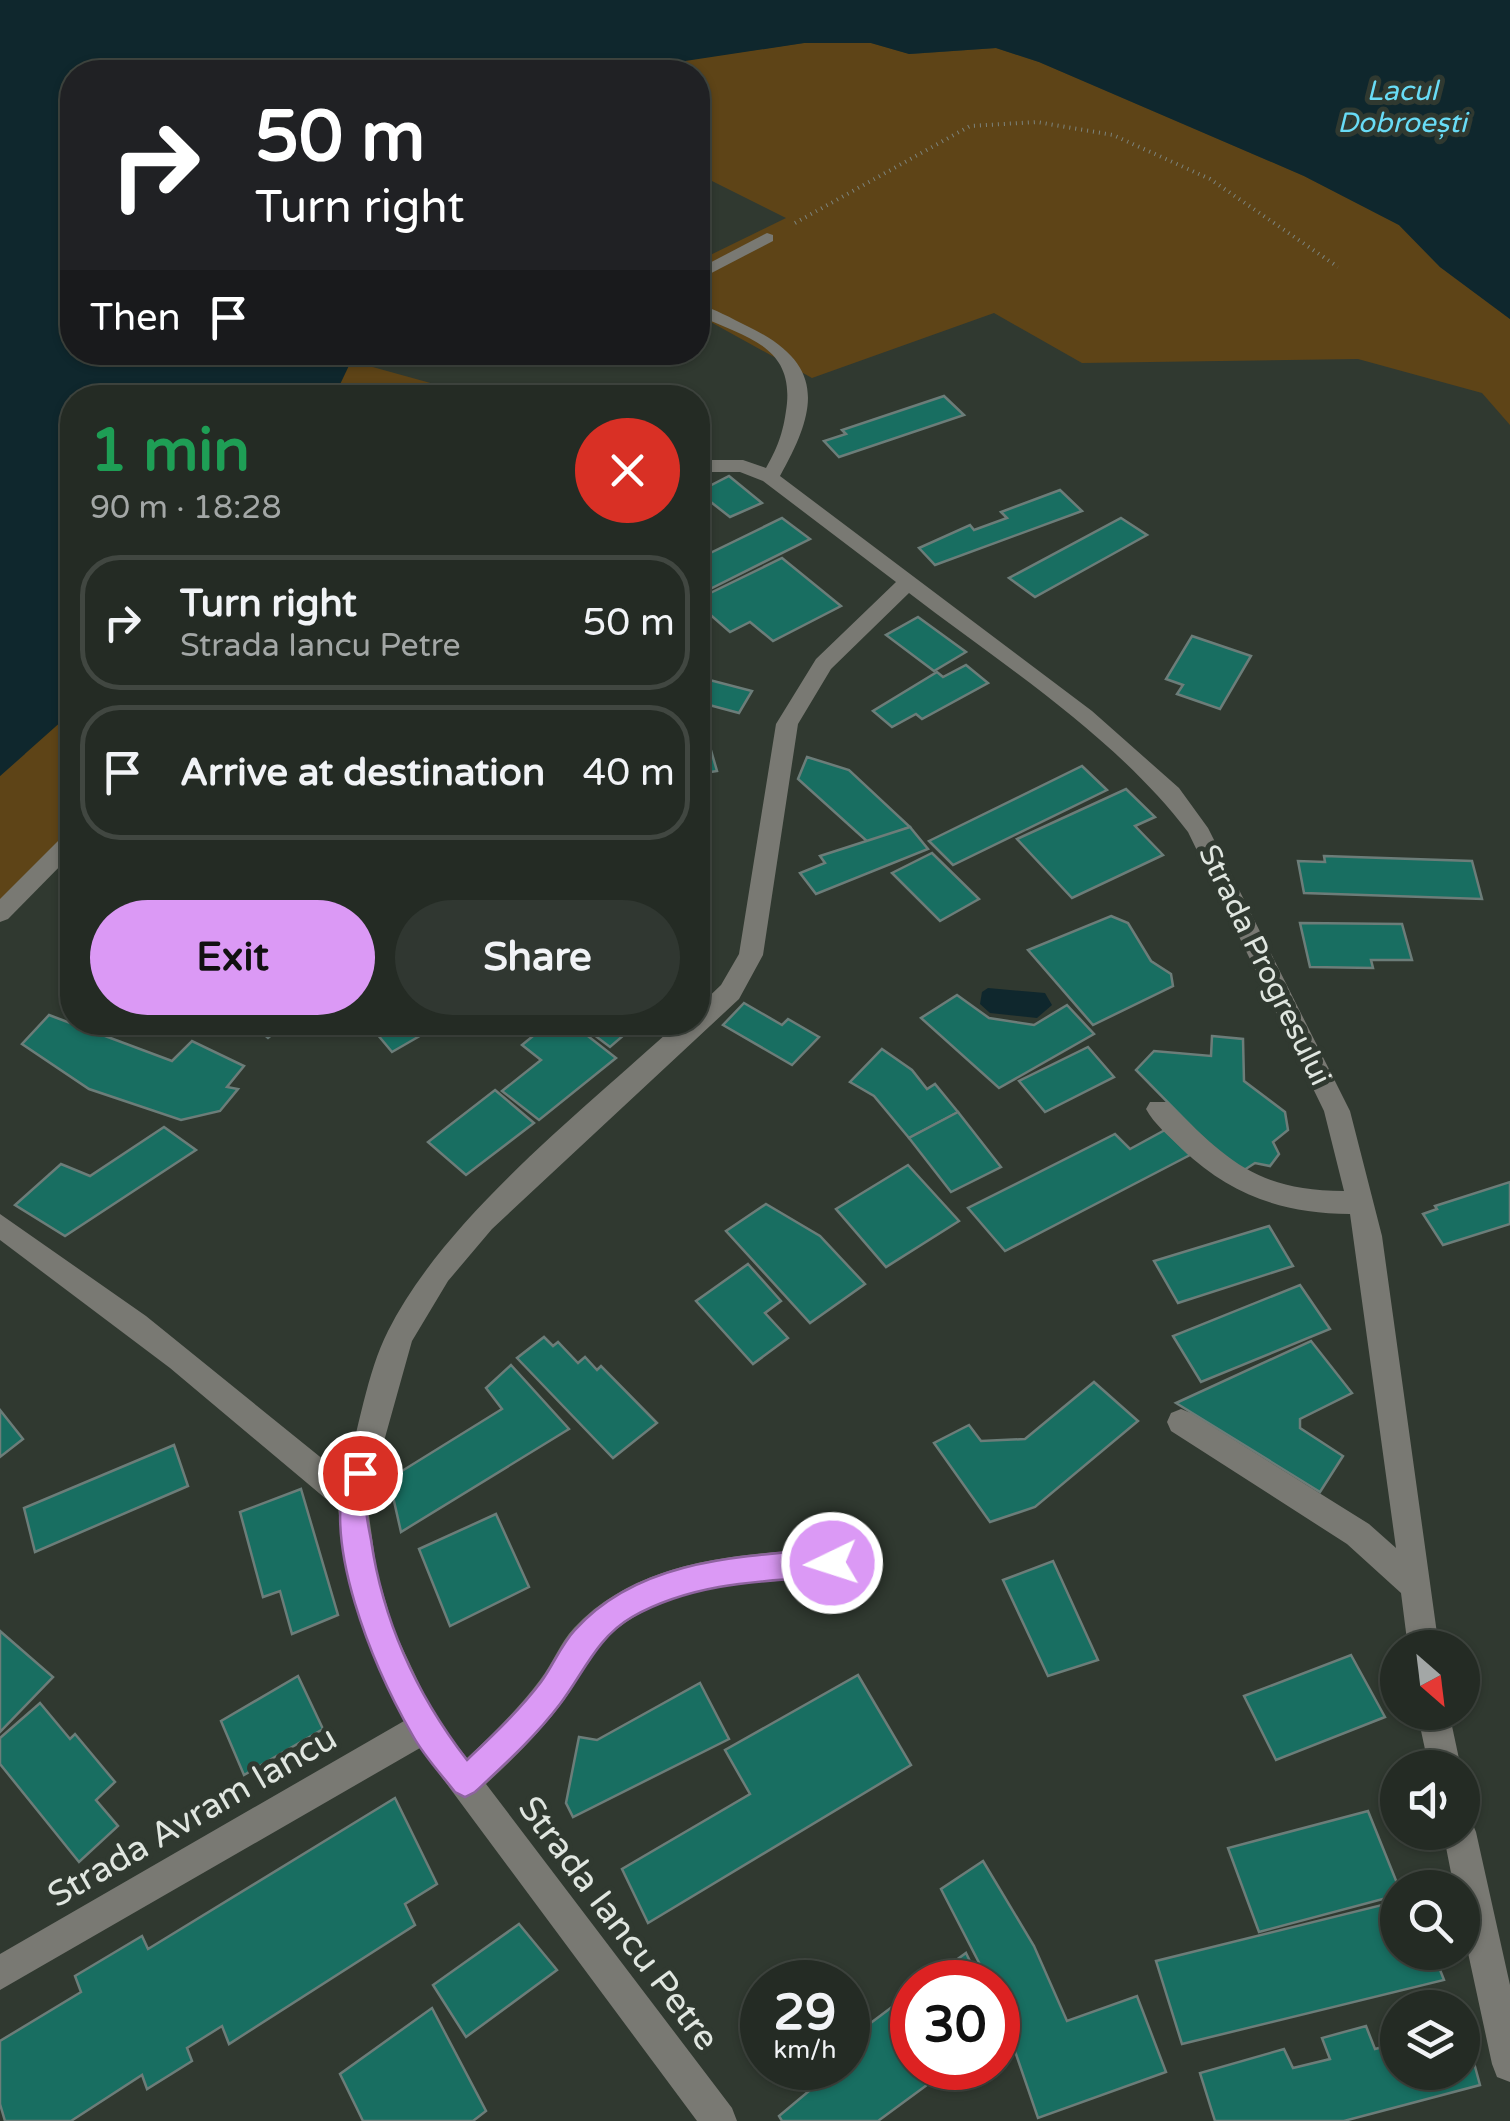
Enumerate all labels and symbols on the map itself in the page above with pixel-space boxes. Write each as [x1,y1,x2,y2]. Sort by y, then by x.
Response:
water label: Lacul Dobroești [1337,74,1470,140]
street label: Strada Progresului [1190,839,1339,1092]
pin [318,1431,403,1516]
position arrow [780,1511,884,1615]
north arrow [1380,1630,1480,1730]
street label: Strada Avram Iancu [41,1717,344,1917]
street label: Strada Iancu Petre [509,1788,727,2059]
speed limit sign: 30 [890,1960,1020,2090]

